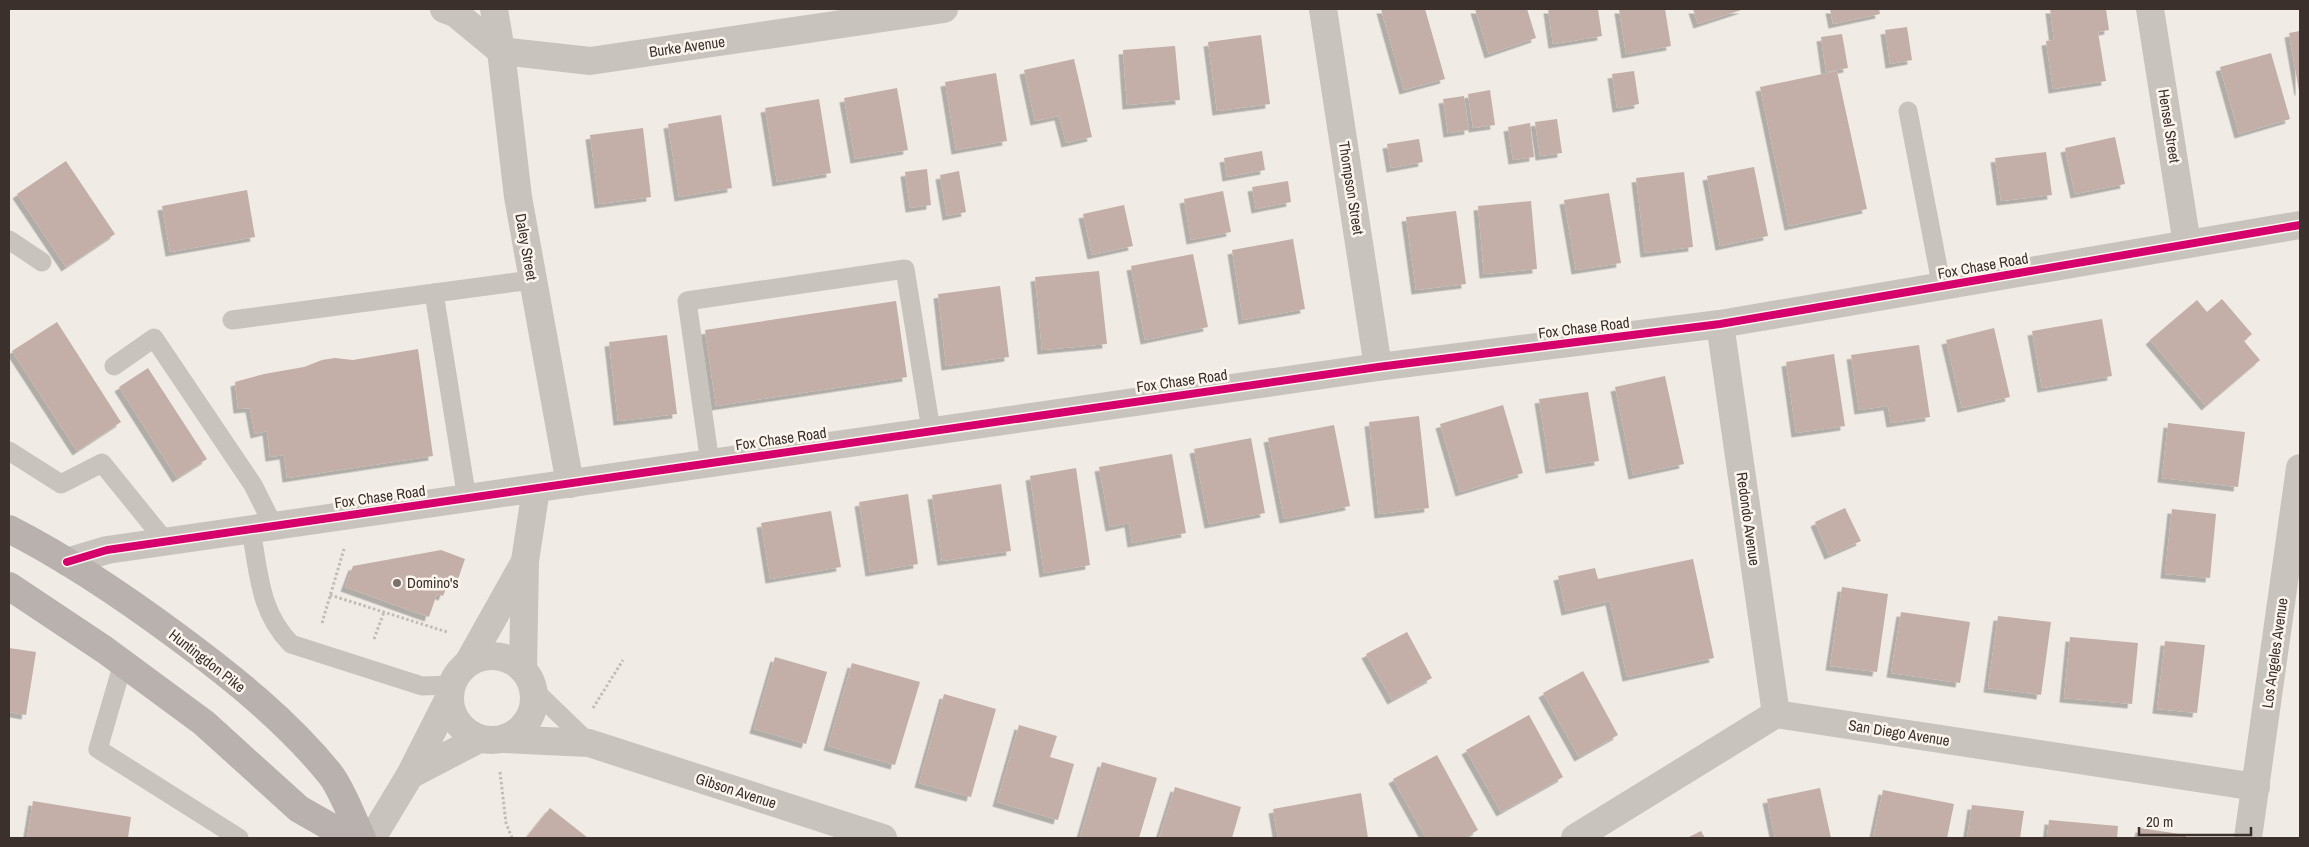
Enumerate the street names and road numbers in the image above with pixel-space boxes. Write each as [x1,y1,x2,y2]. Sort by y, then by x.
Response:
street label: Burke Avenue [648,31,726,62]
street label: Hensel Street [2153,87,2186,165]
street label: Thompson Street [1334,140,1369,237]
street label: Daley Street [510,212,543,283]
street label: Fox Chase Road [1936,247,2030,284]
street label: Fox Chase Road [1537,311,1631,344]
street label: Fox Chase Road [1135,364,1229,397]
street label: Fox Chase Road [734,422,828,455]
street label: Redondo Avenue [1732,471,1765,567]
street label: Fox Chase Road [333,480,427,513]
street label: Los Angeles Avenue [2256,596,2293,709]
street label: Huntingdon Pike [165,624,250,697]
street label: San Diego Avenue [1847,714,1951,751]
street label: Gibson Avenue [693,768,779,814]

